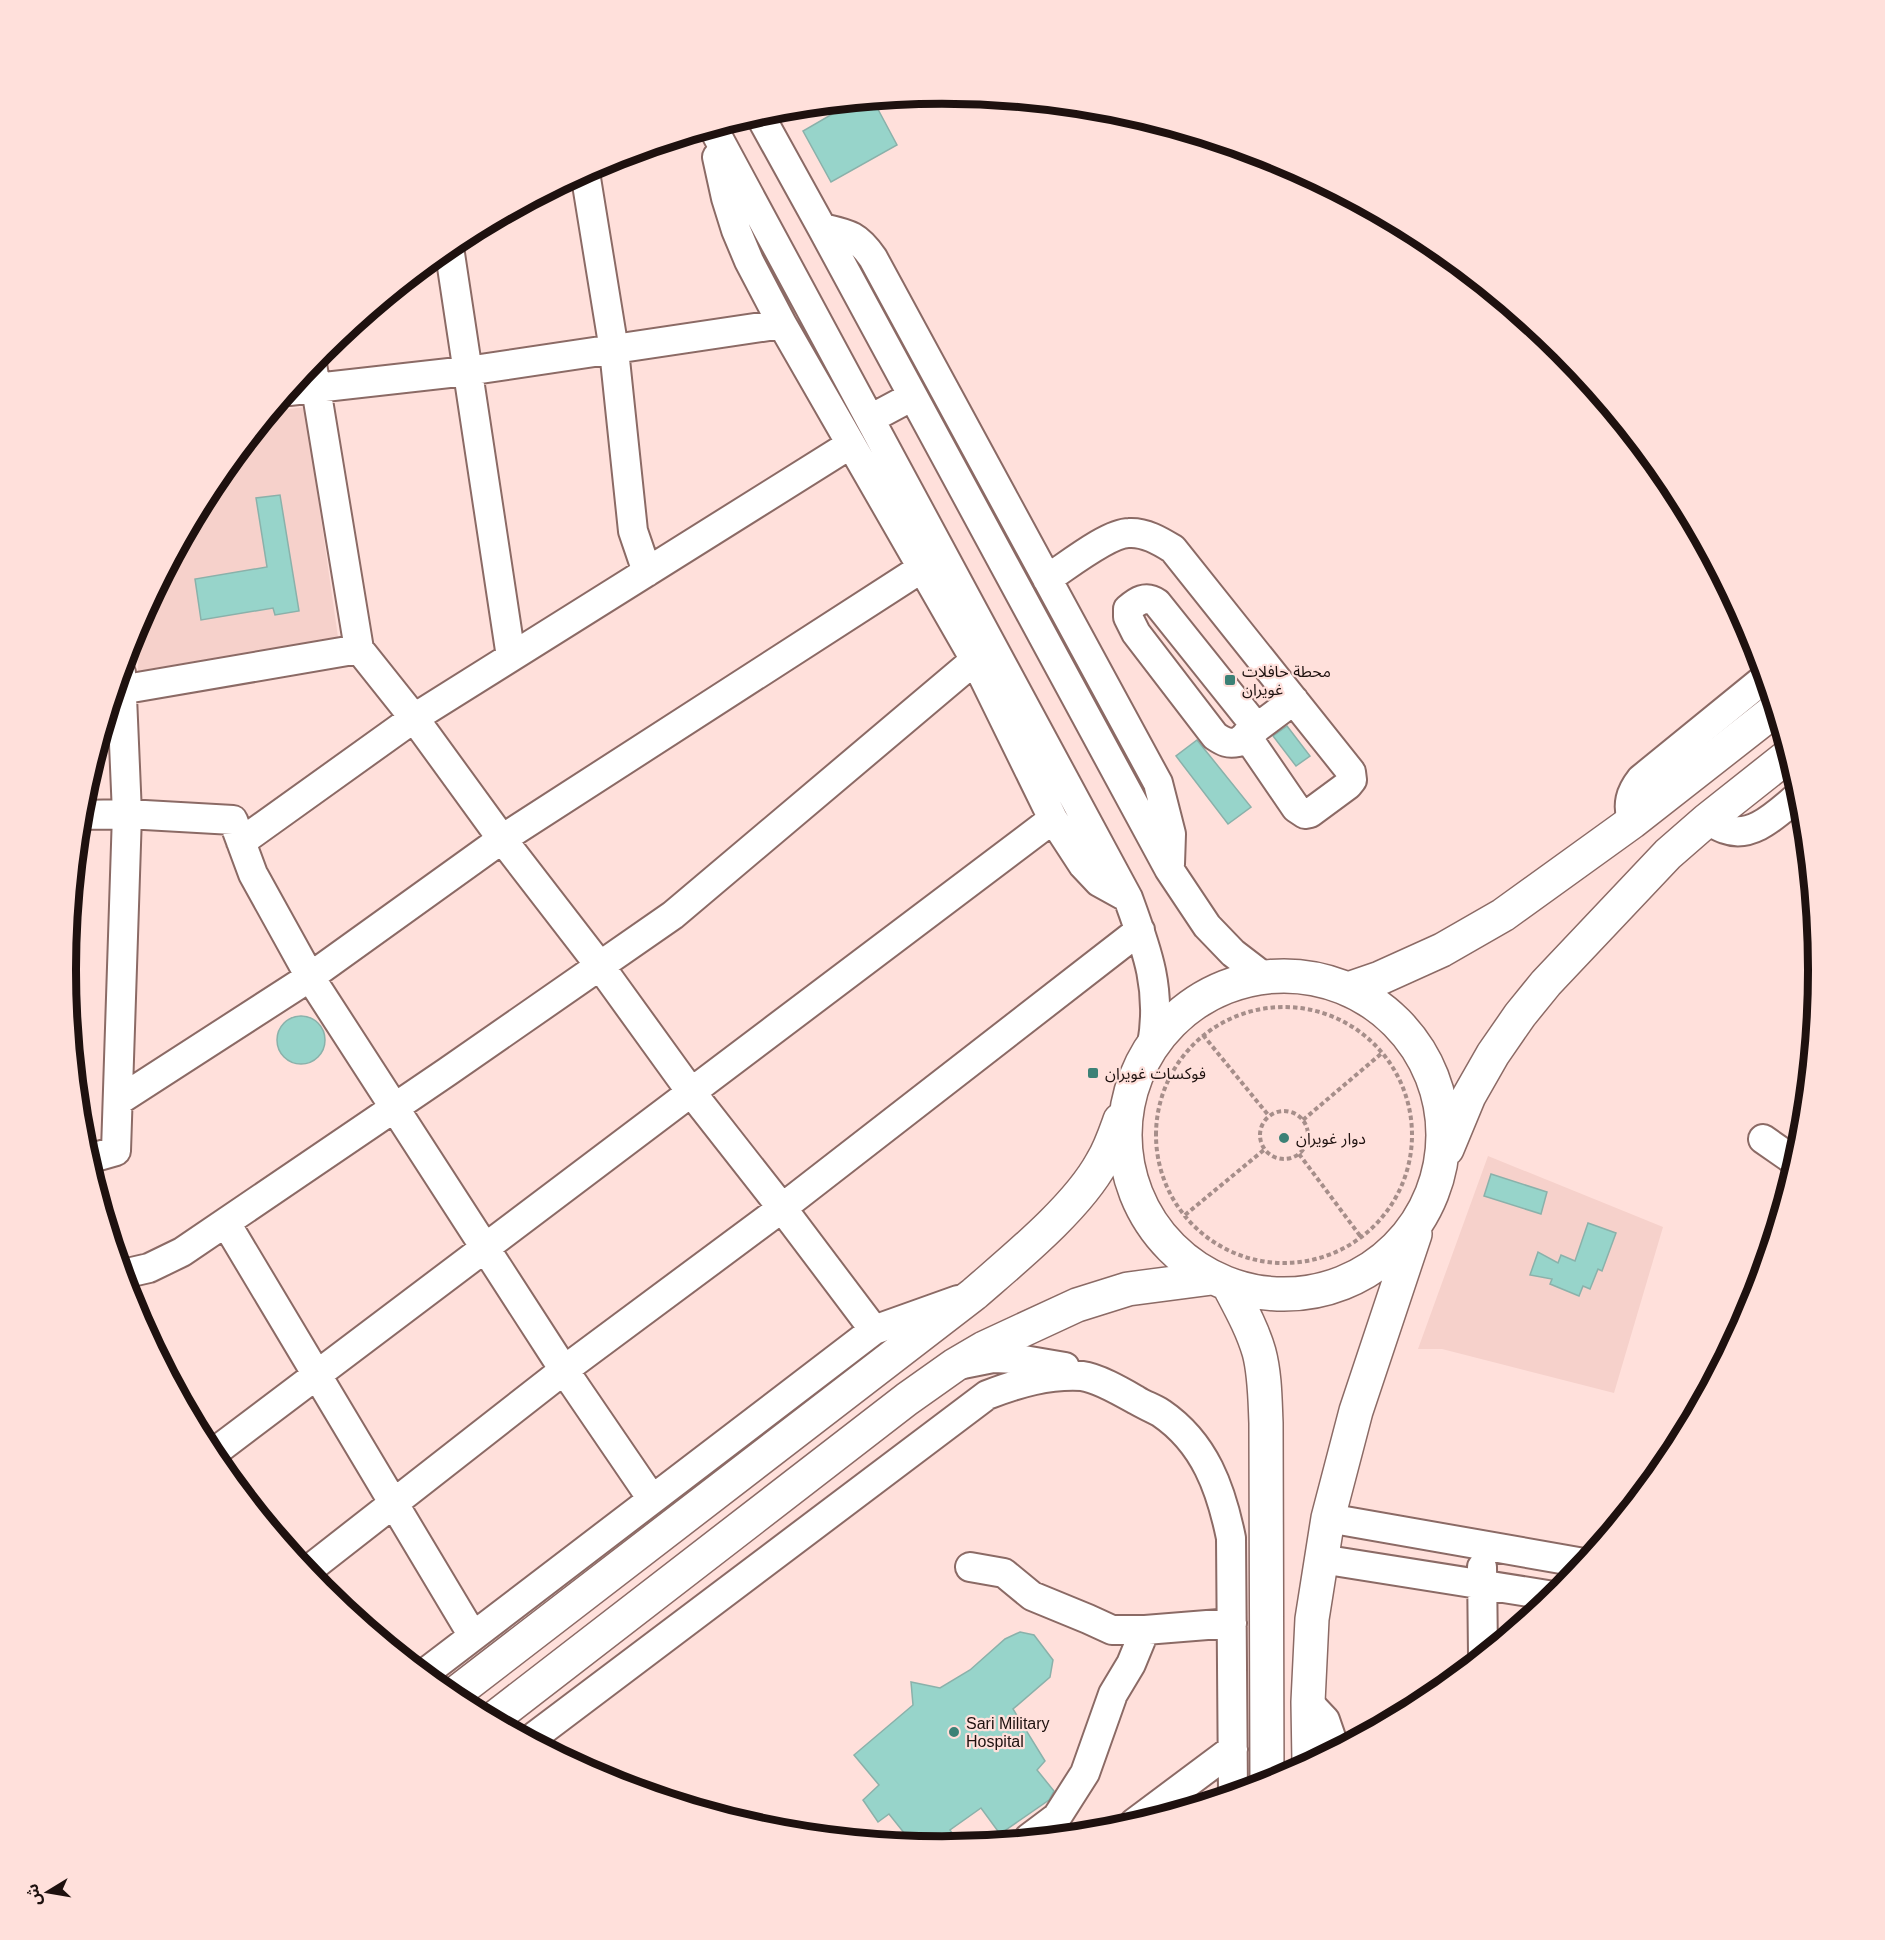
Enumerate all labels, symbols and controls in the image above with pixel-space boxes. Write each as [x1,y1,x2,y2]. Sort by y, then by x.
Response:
place label: محطة حافلات غويران [1242,663,1331,699]
marker: محطة حافلات غويران [1223,673,1237,687]
place label: فوكسات غويران [1105,1065,1206,1083]
marker: فوكسات غويران [1086,1066,1100,1080]
place label: دوار غويران [1296,1130,1366,1148]
marker: دوار غويران [1277,1131,1291,1145]
place label: Sari Military Hospital [966,1715,1050,1750]
marker: Sari Military Hospital [947,1725,961,1739]
north arrow [18,1862,78,1922]
text: ش [23,1882,45,1907]

